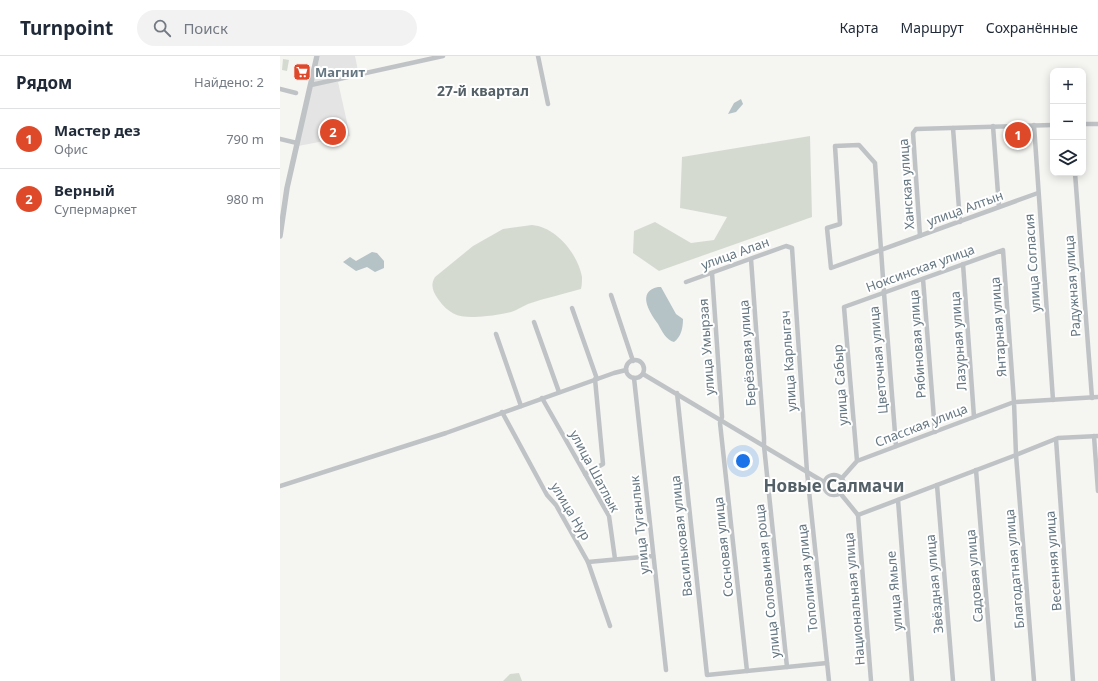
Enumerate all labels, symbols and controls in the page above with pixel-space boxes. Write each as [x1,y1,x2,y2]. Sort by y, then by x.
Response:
search box [137,10,417,46]
text: Turnpoint [20,15,113,41]
icon: search [151,17,173,39]
text: Поиск [183,18,228,38]
text: Карта [839,18,878,37]
text: Маршрут [900,18,964,37]
text: Сохранённые [986,18,1078,37]
supermarket icon: Магнит [292,62,312,82]
place label: Магнит [315,63,365,81]
map controls [1050,68,1086,176]
button: + [1050,68,1086,104]
text: Рядом [16,71,72,94]
text: Найдено: 2 [194,73,264,91]
district label: 27-й квартал [437,81,529,100]
button: − [1050,104,1086,140]
pin: 2 [320,117,346,147]
text: Мастер дез [54,120,141,140]
pin: 1 [1005,120,1031,150]
text: 1 [25,130,33,148]
text: 790 m [226,130,264,148]
street label: Ханская улица [894,138,918,230]
text: Офис [54,140,88,158]
button: layers [1050,140,1086,176]
text: Верный [54,180,115,200]
street label: улица Алтын [924,186,1006,230]
text: 2 [25,190,33,208]
text: 980 m [226,190,264,208]
text: Супермаркет [54,200,137,218]
street label: улица Согласия [1020,213,1044,313]
street label: улица Алан [698,232,772,274]
street label: Радужная улица [1059,234,1085,338]
street label: Ноксинская улица [863,240,977,296]
street label: Янтарная улица [986,276,1010,378]
street label: Рябиновая улица [904,289,930,399]
street label: Лазурная улица [946,291,970,391]
street label: улица Умырзая [694,298,718,396]
street label: Берёзовая улица [734,299,760,407]
street label: Цветочная улица [864,305,892,415]
street label: улица Карлыгач [775,310,801,412]
street label: улица Сабыр [828,344,852,426]
street label: Спасская улица [872,399,970,451]
street label: улица Шатлык [566,427,624,515]
your location [733,451,753,471]
district label: Новые Салмачи [764,474,904,497]
street label: улица Туганлык [625,475,653,575]
street label: Васильковая улица [666,475,696,597]
street label: улица Нур [547,479,595,543]
street label: Сосновая улица [709,496,737,598]
street label: улица Соловьиная роща [750,503,784,659]
street label: Благодатная улица [1000,508,1028,630]
street label: Весенняя улица [1041,510,1065,612]
street label: Тополиная улица [792,523,822,633]
street label: Садовая улица [961,529,987,623]
street label: Национальная улица [839,532,869,666]
street label: Звёздная улица [921,534,947,634]
street label: улица Ямьле [882,550,906,632]

